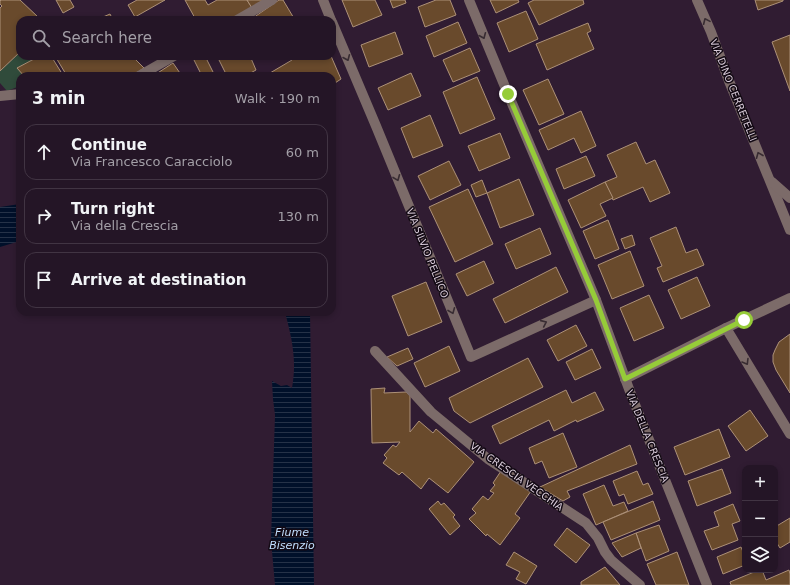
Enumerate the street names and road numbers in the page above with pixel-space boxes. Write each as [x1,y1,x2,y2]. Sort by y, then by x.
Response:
street label: VIA DINO CERRETELLI [708,38,759,143]
street label: VIA SILVIO PELLICO [405,207,451,300]
street label: VIA DELLA CRESCIA [624,388,671,484]
street label: VIA CRESCIA VECCHIA [468,440,565,513]

